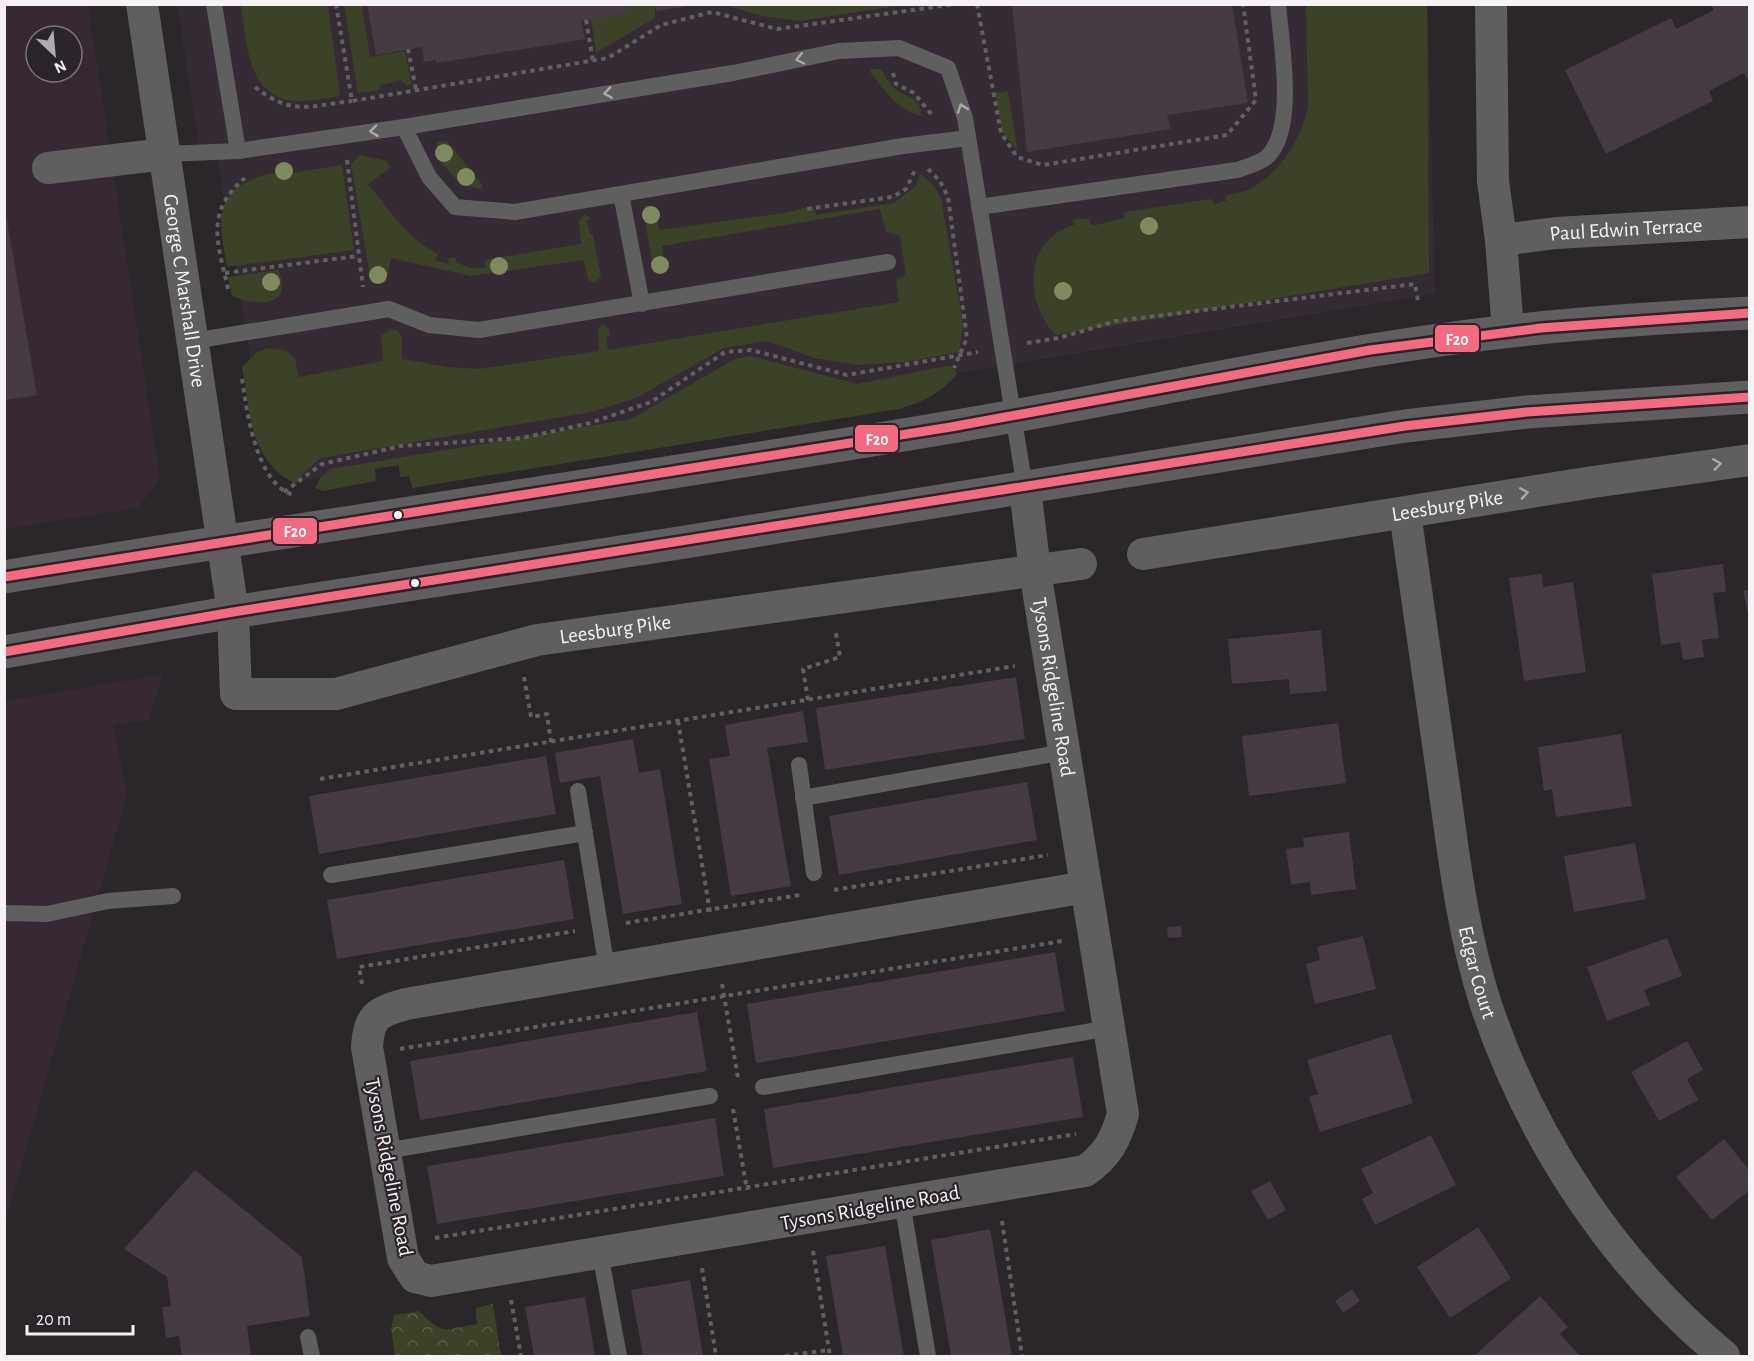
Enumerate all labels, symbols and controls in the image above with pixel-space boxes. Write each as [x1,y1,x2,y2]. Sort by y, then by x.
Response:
north arrow [24,24,84,84]
one-way arrow [795,52,805,65]
text: N [52,57,69,76]
one-way arrow [604,87,613,99]
one-way arrow [956,103,969,114]
one-way arrow [370,124,379,136]
street label: George C Marshall Drive [160,193,210,389]
street label: Paul Edwin Terrace [1548,214,1703,244]
line badge: F20 [1434,324,1480,353]
text: F20 [1445,332,1469,348]
line badge: F20 [854,424,899,453]
text: F20 [865,432,889,448]
one-way arrow [1713,459,1722,471]
street label: Leesburg Pike [1390,486,1504,525]
one-way arrow [1519,487,1529,500]
unlabelled marker [392,509,404,521]
line badge: F20 [272,517,318,545]
text: F20 [283,524,307,540]
unlabelled marker [409,577,421,589]
street label: Tysons Ridgeline Road [1029,596,1079,778]
street label: Leesburg Pike [558,611,672,647]
street label: Edgar Court [1455,924,1500,1021]
street label: Tysons Ridgeline Road [361,1076,417,1258]
street label: Tysons Ridgeline Road [779,1182,961,1234]
scale bar [27,1298,134,1336]
text: 20 m [36,1311,71,1329]

